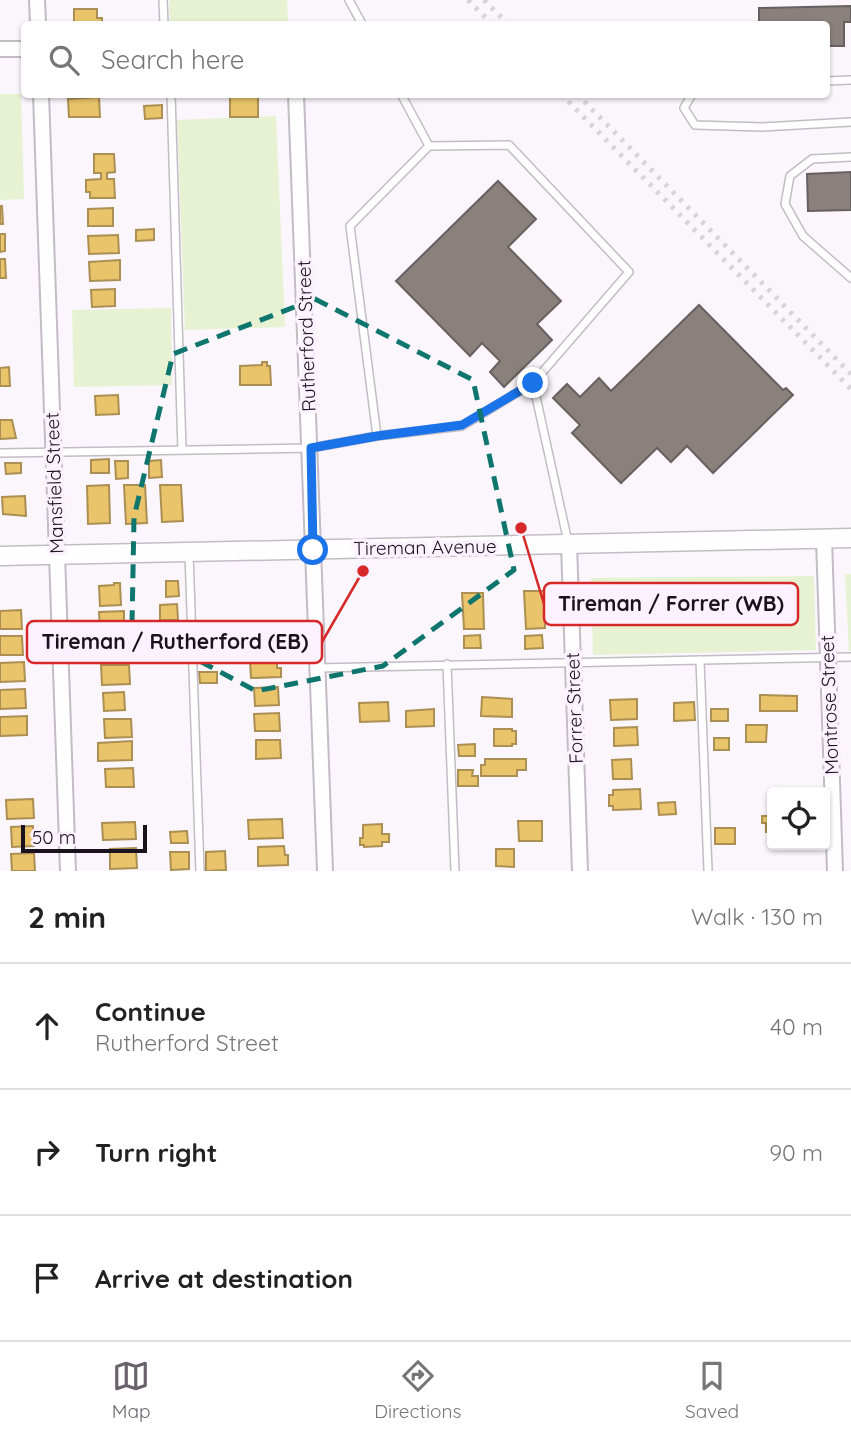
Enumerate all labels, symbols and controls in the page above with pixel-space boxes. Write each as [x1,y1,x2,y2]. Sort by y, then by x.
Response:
search box [21,21,830,98]
icon: search [45,41,83,79]
text: Search here [101,43,245,76]
street label: Rutherford Street [291,260,321,412]
route end [517,367,548,398]
street label: Mansfield Street [40,412,68,554]
route start [297,534,328,565]
street label: Tireman Avenue [353,534,497,560]
callout: Tireman / Forrer (WB) [544,583,798,625]
text: Tireman / Forrer (WB) [558,590,784,616]
callout: Tireman / Rutherford (EB) [27,621,322,663]
text: Tireman / Rutherford (EB) [42,628,308,654]
street label: Montrose Street [815,635,843,775]
street label: Forrer Street [560,652,588,764]
map controls [767,787,830,850]
button: locate [767,787,830,850]
scale bar [21,822,147,854]
text: 50 m [32,825,76,849]
text: 2 min [28,898,106,936]
text: Walk · 130 m [691,902,823,931]
text: Continue [95,995,206,1028]
icon: ahead [28,1007,66,1045]
text: 40 m [770,1012,823,1041]
text: Rutherford Street [95,1028,279,1057]
icon: right [28,1133,66,1171]
text: Turn right [95,1136,217,1169]
text: 90 m [769,1138,823,1167]
icon: arrive [28,1259,66,1297]
text: Arrive at destination [95,1262,353,1295]
tab: Map [112,1357,151,1423]
tab: Directions [374,1357,461,1423]
tab: Saved [685,1357,739,1423]

